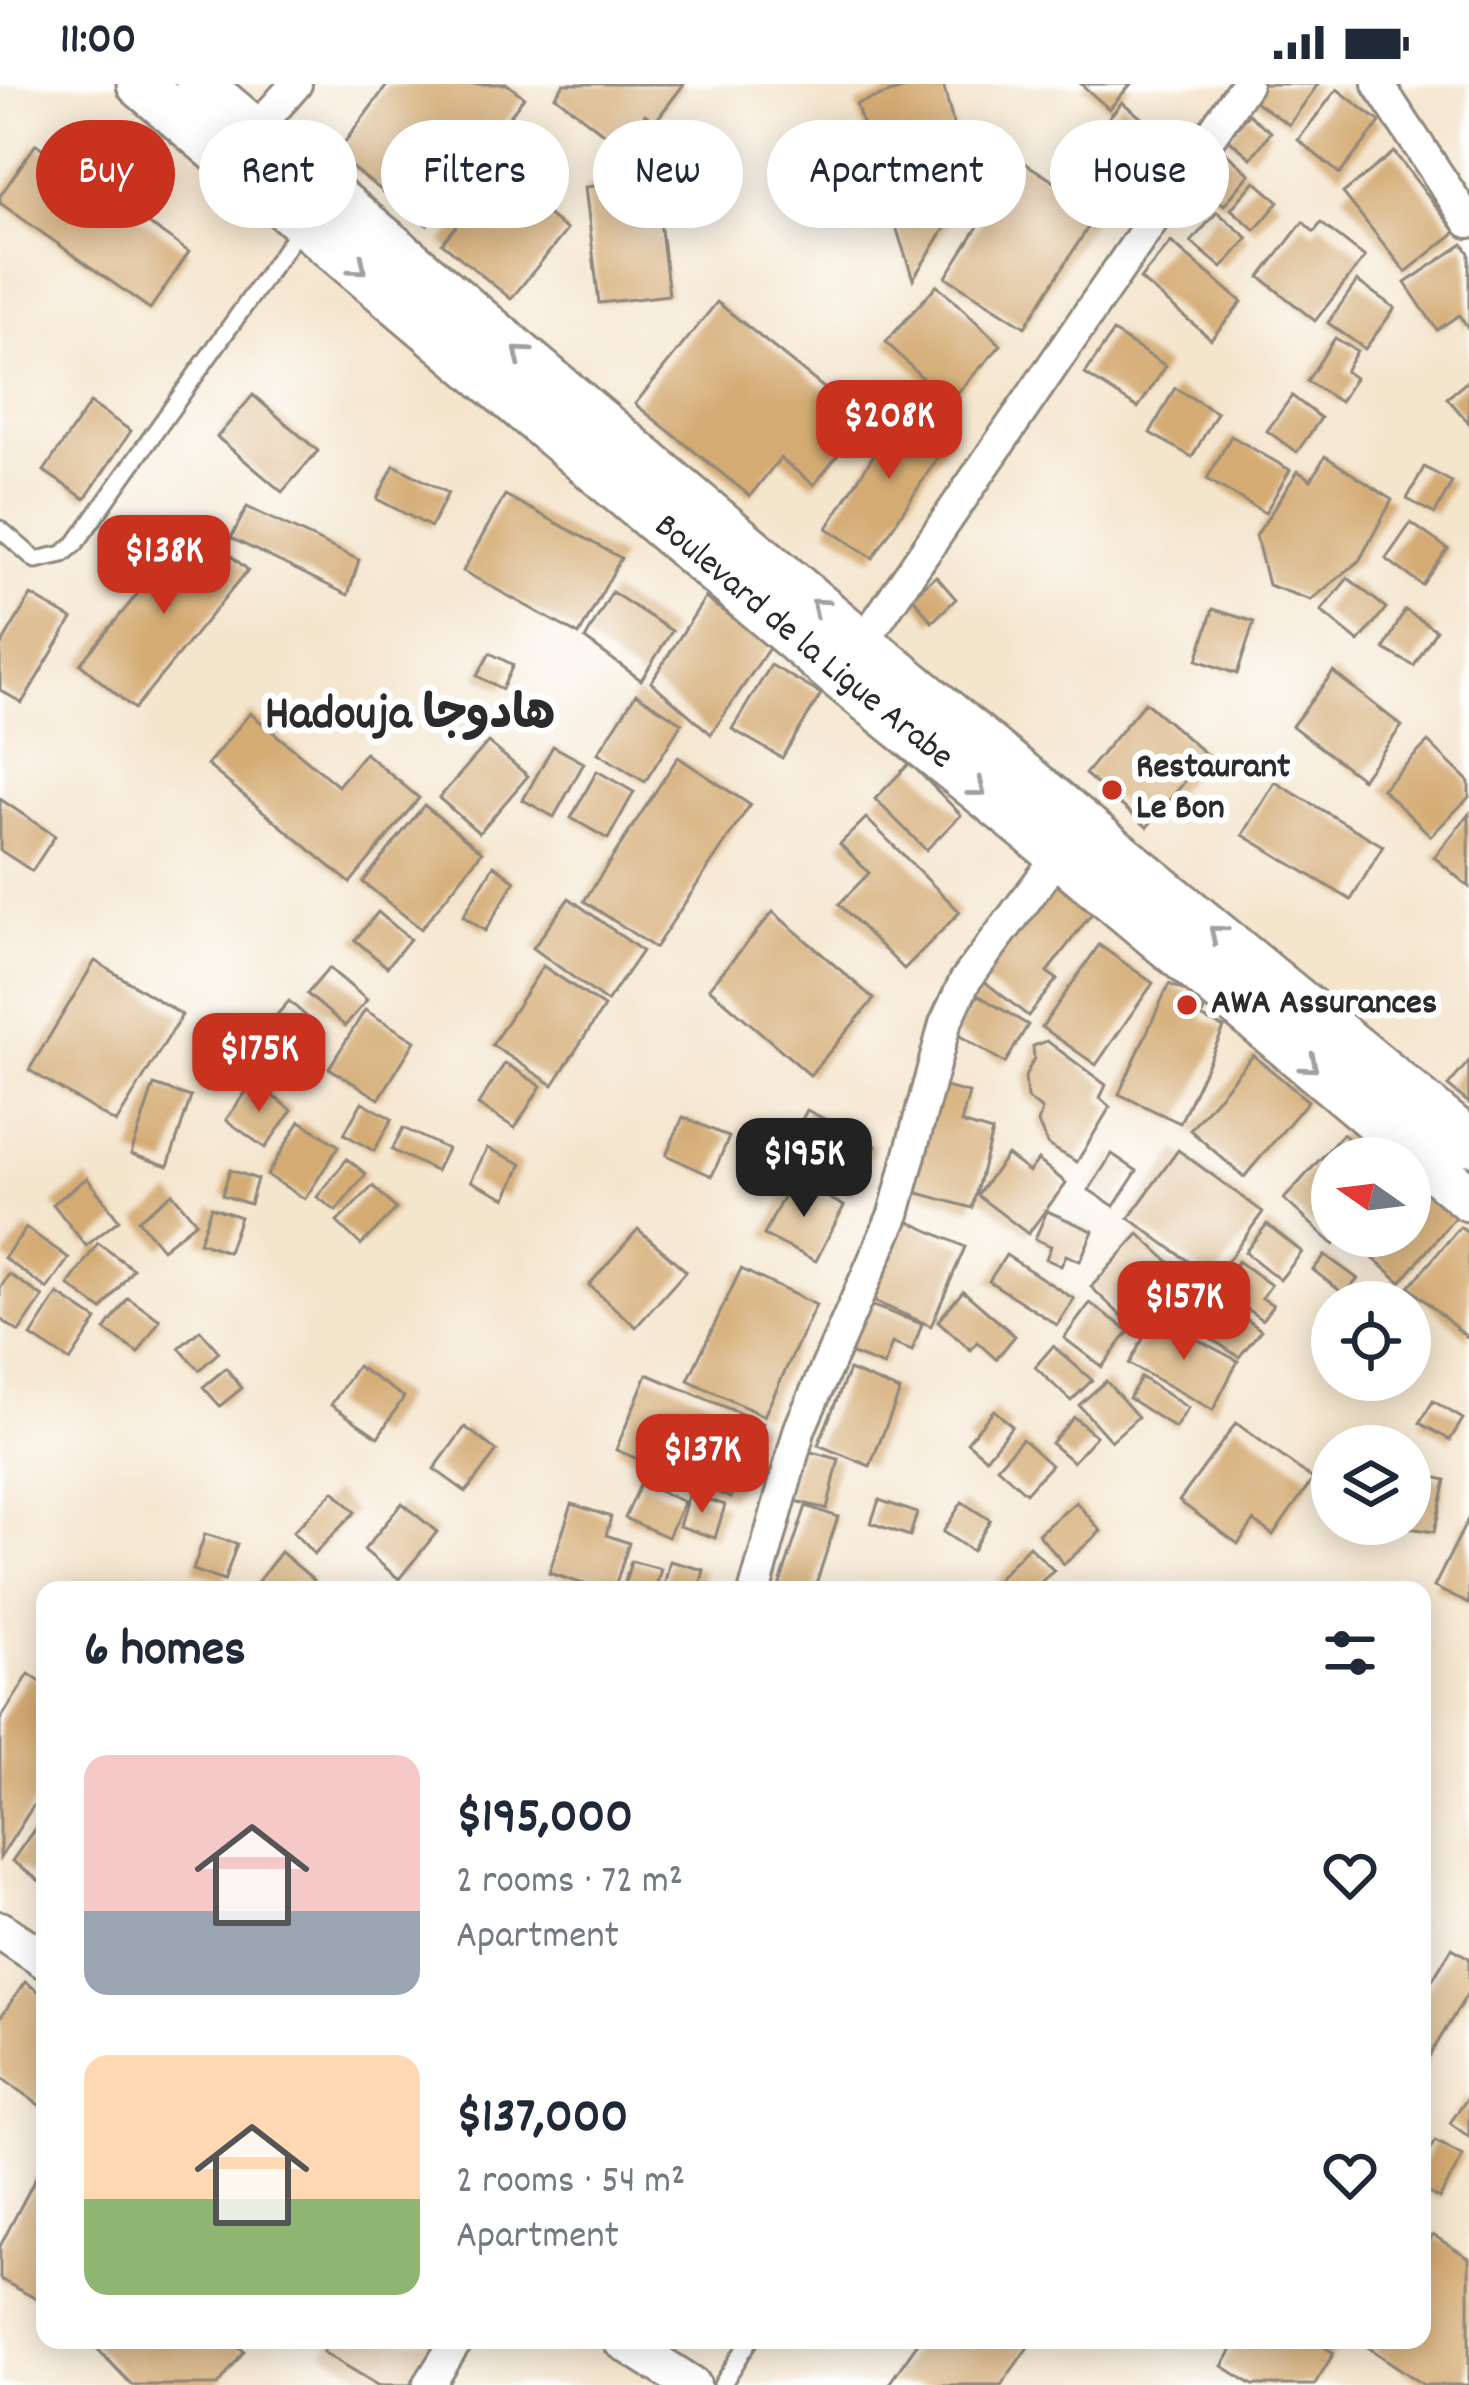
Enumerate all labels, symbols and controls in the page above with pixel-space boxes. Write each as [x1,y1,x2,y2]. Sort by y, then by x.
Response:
text: 11:00 [60,10,136,74]
chip: Buy [36,120,175,228]
chip: Rent [199,120,357,228]
chip: Filters [381,120,569,228]
chip: New [593,120,743,228]
chip: Apartment [767,120,1026,228]
chip: House [1050,120,1229,228]
one-way arrow [345,252,367,274]
one-way arrow [512,347,534,369]
pin: $208K [805,380,973,482]
text: $208K [843,391,935,446]
street label: Boulevard de la Ligue Arabe [641,503,963,784]
pin: $138K [80,515,248,617]
text: $138K [124,526,204,581]
one-way arrow [811,598,833,620]
district label: Hadouja هادوجا [265,683,555,752]
place label: Restaurant Le Bon [1136,743,1291,836]
one-way arrow [964,775,986,796]
marker: Restaurant Le Bon [1099,777,1125,803]
one-way arrow [1209,926,1231,948]
place label: AWA Assurances [1211,979,1437,1031]
marker: AWA Assurances [1174,992,1200,1018]
pin: $175K [175,1013,343,1115]
text: $175K [219,1024,299,1079]
one-way arrow [1297,1051,1319,1073]
pin: $195K [720,1118,888,1220]
text: $195K [763,1129,845,1184]
north arrow [1311,1137,1431,1257]
map controls [1311,1137,1431,1545]
pin: $157K [1100,1261,1268,1363]
text: $157K [1144,1272,1224,1327]
button: locate [1311,1281,1431,1401]
pin: $137K [618,1414,786,1516]
text: $137K [663,1425,741,1480]
button: layers [1311,1425,1431,1545]
text: 6 homes [84,1617,246,1689]
icon: filters [1317,1620,1383,1686]
text: $195,000 [456,1784,633,1856]
icon: home [180,1803,324,1947]
icon: heart [1317,1842,1383,1908]
text: 2 rooms · 72 m² [456,1856,683,1911]
text: Apartment [456,1911,619,1966]
text: $137,000 [456,2084,628,2156]
icon: home [180,2103,324,2247]
icon: heart [1317,2142,1383,2208]
text: 2 rooms · 54 m² [456,2156,685,2211]
text: Apartment [456,2211,619,2266]

